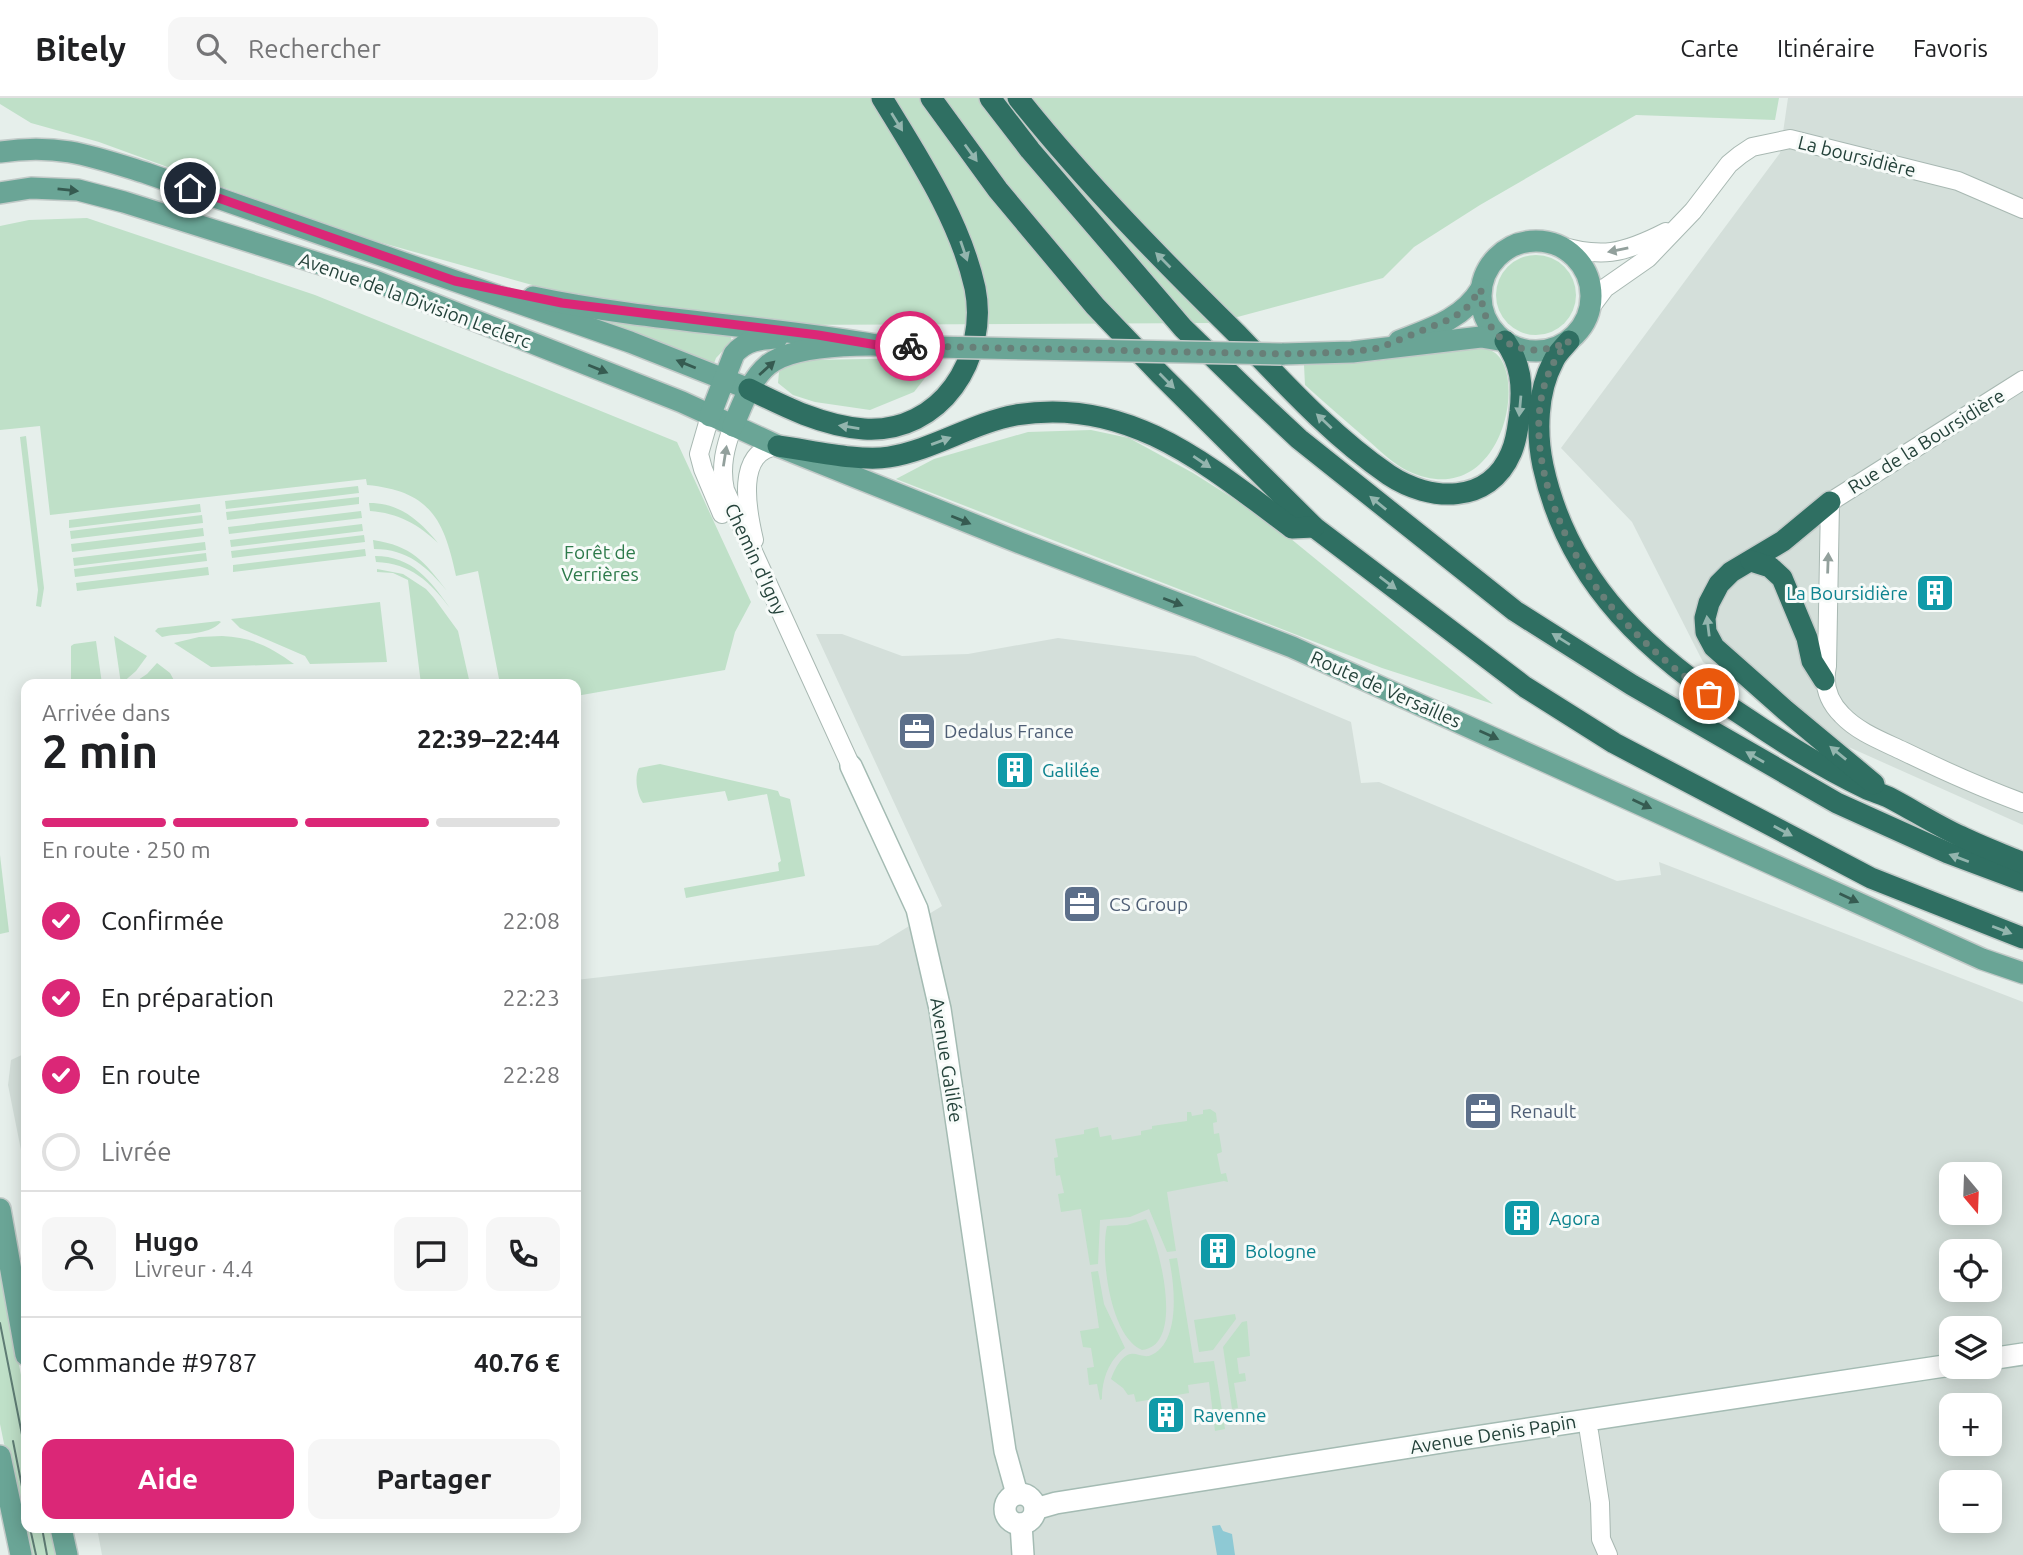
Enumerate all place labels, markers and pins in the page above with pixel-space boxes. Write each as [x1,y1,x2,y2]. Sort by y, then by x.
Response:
pin [160,158,220,218]
building icon: La Boursidière [1914,572,1956,614]
place label: La Boursidière [1786,582,1908,604]
pin [1679,664,1739,724]
office icon: Dedalus France [896,710,938,752]
place label: Dedalus France [944,720,1074,742]
building icon: Galilée [994,749,1036,791]
place label: Galilée [1042,759,1100,781]
office icon: CS Group [1061,883,1103,925]
place label: CS Group [1109,893,1188,915]
office icon: Renault [1462,1090,1504,1132]
place label: Renault [1510,1100,1577,1122]
building icon: Agora [1501,1197,1543,1239]
place label: Agora [1549,1207,1600,1229]
building icon: Bologne [1197,1230,1239,1272]
place label: Bologne [1245,1240,1317,1262]
building icon: Ravenne [1145,1394,1187,1436]
place label: Ravenne [1193,1404,1266,1426]

